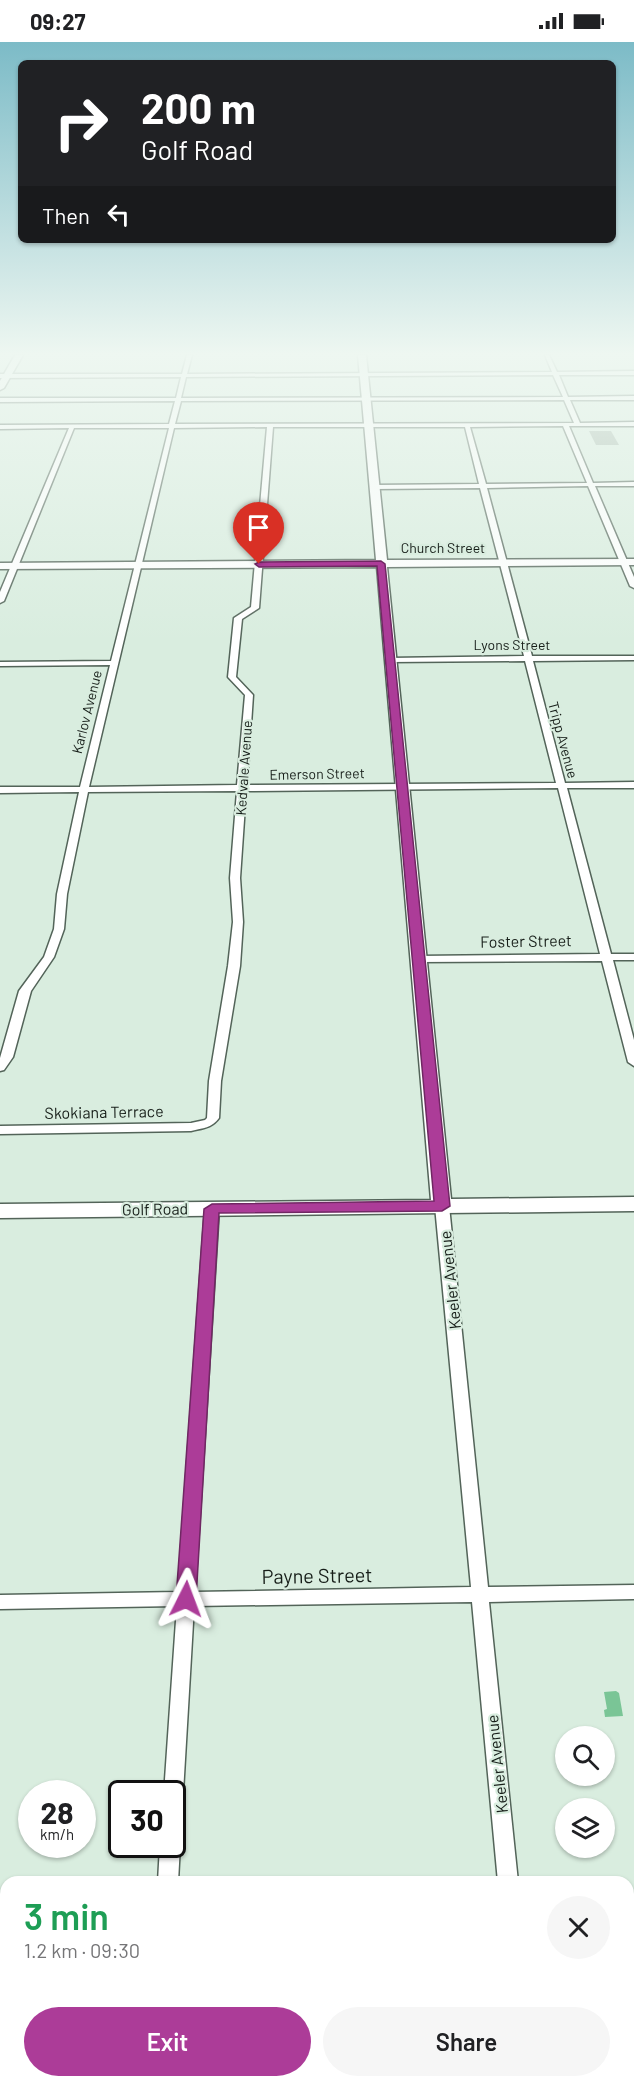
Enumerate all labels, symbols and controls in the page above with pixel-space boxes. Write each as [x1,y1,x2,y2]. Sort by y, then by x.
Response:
text: 09:27 [30,8,85,34]
text: 200 m [141,82,256,132]
icon: right [42,84,120,162]
text: Golf Road [141,133,253,165]
icon: left [102,198,135,231]
text: Then [42,202,90,228]
pin [233,502,284,564]
icon: arrive [242,511,275,544]
street label: Church Street [401,539,485,556]
street label: Lyons Street [474,636,550,653]
street label: Karlov Avenue [68,668,105,755]
street label: Tripp Avenue [545,700,582,780]
street label: Kedvale Avenue [232,720,255,816]
street label: Emerson Street [269,764,365,783]
street label: Foster Street [480,930,572,951]
street label: Skokiana Terrace [44,1101,164,1122]
street label: Golf Road [122,1198,188,1219]
street label: Keeler Avenue [435,1230,464,1330]
street label: Payne Street [261,1562,373,1588]
position arrow [154,1567,218,1631]
street label: Keeler Avenue [482,1714,511,1814]
map controls [555,1726,615,1858]
button: search [555,1726,615,1786]
speed limit sign: 30 [108,1780,186,1858]
text: 28 [40,1794,74,1830]
button: layers [555,1798,615,1858]
text: km/h [40,1825,74,1843]
text: 3 min [24,1894,109,1937]
button: close [547,1896,610,1959]
text: 1.2 km · 09:30 [24,1938,140,1962]
button: Exit [24,2007,311,2076]
button: Share [323,2007,610,2076]

